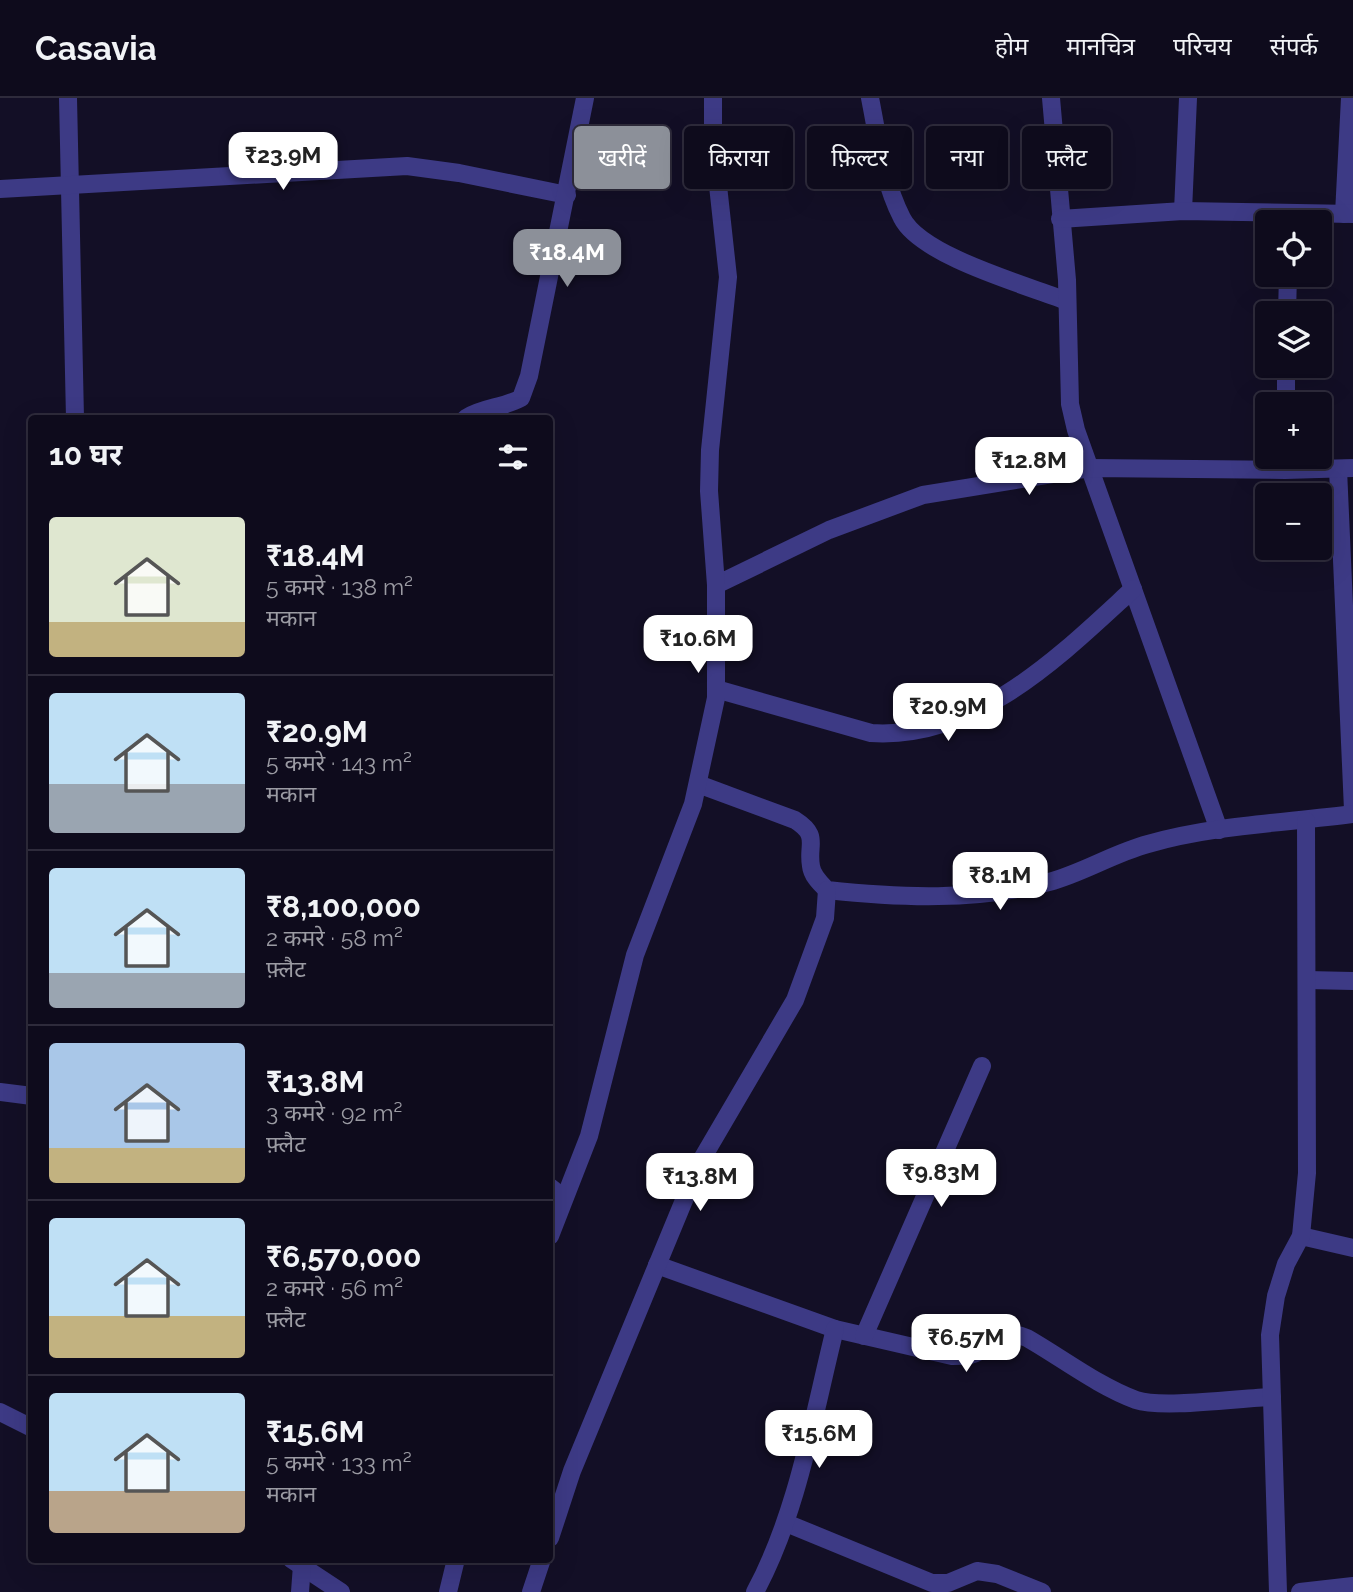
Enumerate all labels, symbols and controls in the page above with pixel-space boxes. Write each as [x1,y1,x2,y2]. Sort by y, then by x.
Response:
text: Casavia [35,29,157,68]
text: होम [995,32,1028,61]
text: मानचित्र [1066,32,1135,61]
text: परिचय [1173,32,1232,61]
text: संपर्क [1270,32,1318,61]
chip: खरीदें [574,126,670,189]
chip: किराया [684,126,793,189]
chip: फ़िल्टर [807,126,912,189]
chip: नया [926,126,1008,189]
chip: फ़्लैट [1022,126,1111,189]
pin: ₹23.9M [226,132,340,192]
text: ₹23.9M [245,141,321,168]
map controls [1255,210,1332,560]
button: locate [1255,210,1332,287]
pin: ₹18.4M [510,230,624,289]
text: ₹18.4M [529,238,605,265]
button: layers [1255,301,1332,378]
button: + [1255,392,1332,469]
text: 10 घर [49,437,122,472]
icon: filters [494,438,532,476]
pin: ₹12.8M [972,438,1086,497]
text: ₹12.8M [991,446,1067,473]
button: − [1255,483,1332,560]
text: ₹18.4M [266,538,365,573]
icon: home [105,545,189,629]
text: 5 कमरे · 138 m² [266,573,413,600]
text: मकान [266,604,316,631]
pin: ₹10.6M [641,616,755,675]
text: ₹10.6M [660,624,736,651]
pin: ₹20.9M [891,684,1005,743]
text: ₹20.9M [909,692,987,719]
text: ₹20.9M [266,714,368,749]
icon: home [105,721,189,805]
text: 5 कमरे · 143 m² [266,749,412,776]
text: मकान [266,780,316,807]
pin: ₹8.1M [951,852,1049,912]
text: ₹8.1M [969,861,1031,888]
text: ₹8,100,000 [266,889,421,924]
icon: home [105,896,189,980]
text: 2 कमरे · 58 m² [266,924,403,951]
text: फ़्लैट [266,955,306,982]
text: ₹13.8M [266,1064,364,1099]
icon: home [105,1071,189,1155]
text: 3 कमरे · 92 m² [266,1099,402,1126]
text: फ़्लैट [266,1130,306,1157]
pin: ₹9.83M [884,1150,998,1209]
pin: ₹13.8M [643,1154,757,1213]
text: ₹9.83M [902,1158,980,1185]
text: ₹13.8M [662,1162,738,1189]
text: ₹6,570,000 [266,1239,421,1274]
icon: home [105,1246,189,1330]
text: 2 कमरे · 56 m² [266,1274,403,1301]
text: फ़्लैट [266,1305,306,1332]
pin: ₹6.57M [909,1314,1023,1374]
text: ₹6.57M [928,1323,1004,1350]
pin: ₹15.6M [762,1410,876,1470]
text: ₹15.6M [266,1414,364,1449]
text: ₹15.6M [781,1419,857,1446]
icon: home [105,1421,189,1505]
text: 5 कमरे · 133 m² [266,1449,412,1476]
text: मकान [266,1480,316,1507]

